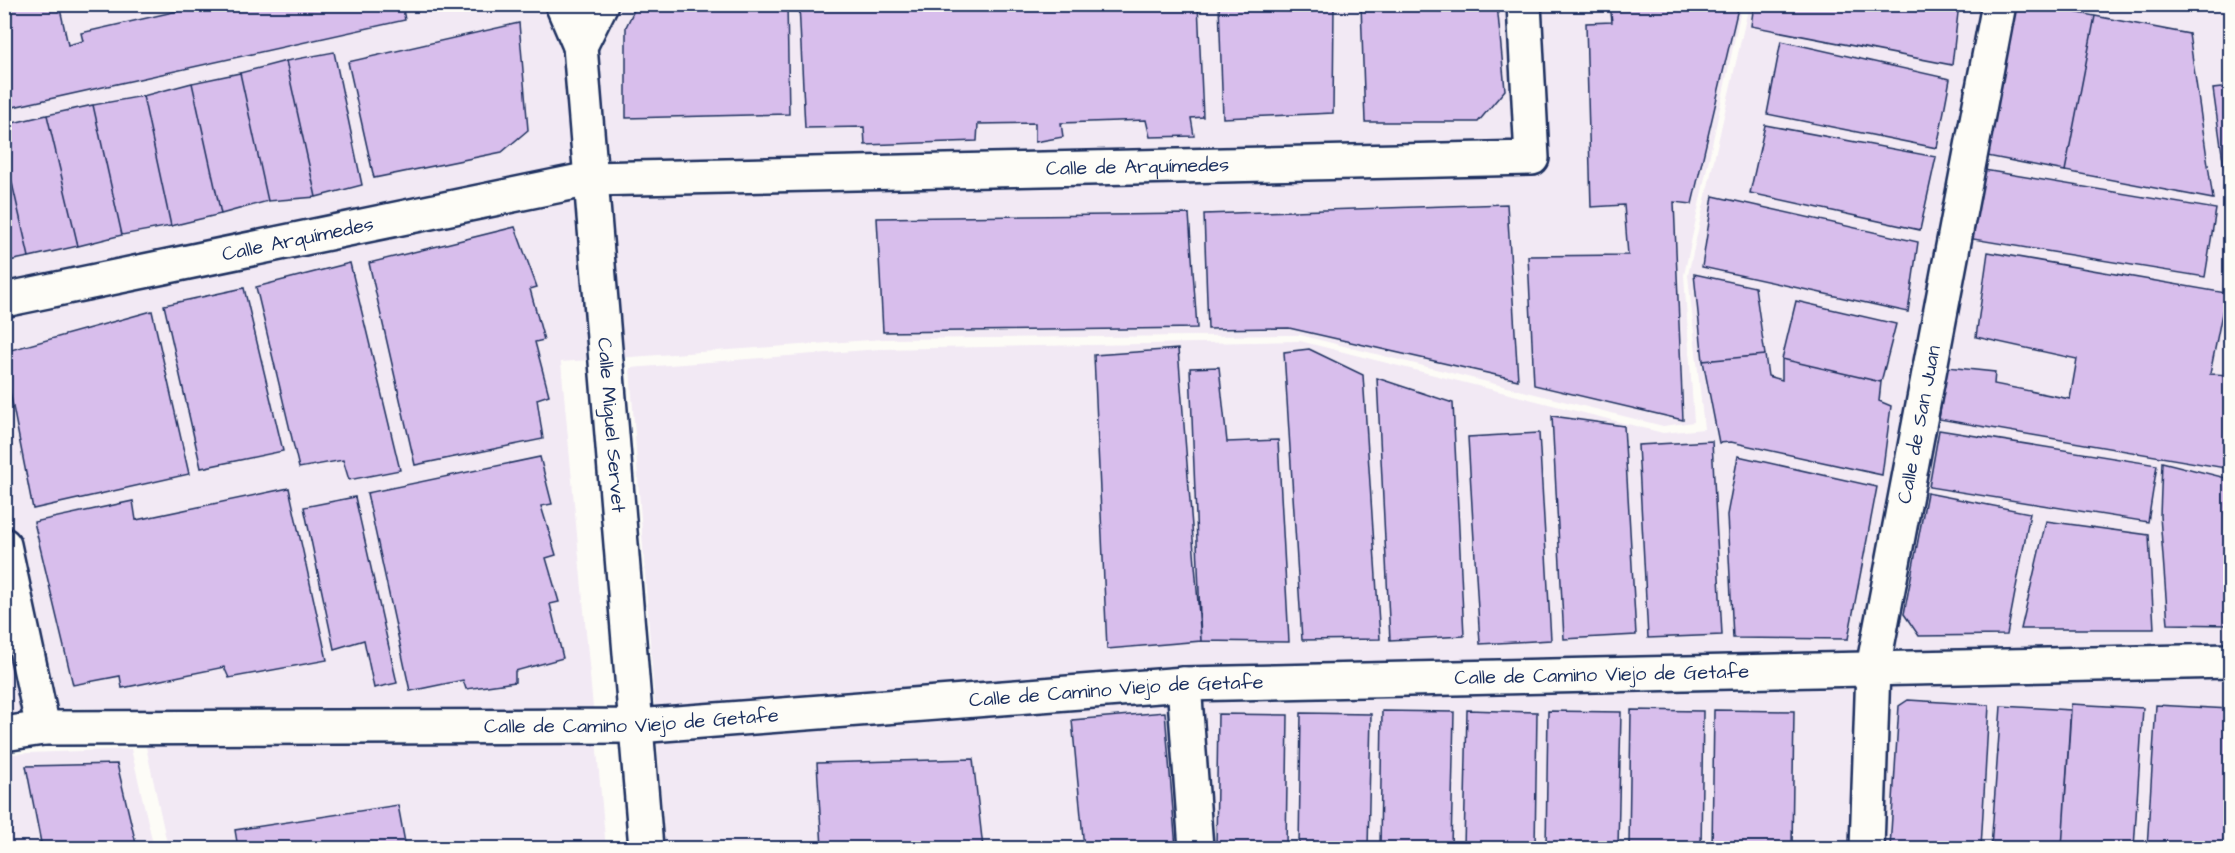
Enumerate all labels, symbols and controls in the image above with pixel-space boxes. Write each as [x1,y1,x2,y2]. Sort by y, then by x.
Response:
street label: Calle de Arquímedes [1045,151,1230,183]
street label: Calle Arquímedes [219,210,376,269]
street label: Calle Miguel Servet [590,336,632,514]
street label: Calle de San Juan [1890,343,1948,506]
street label: Calle de Camino Viejo de Getafe [1454,658,1750,692]
street label: Calle de Camino Viejo de Getafe [968,668,1264,714]
street label: Calle de Camino Viejo de Getafe [484,701,780,741]

